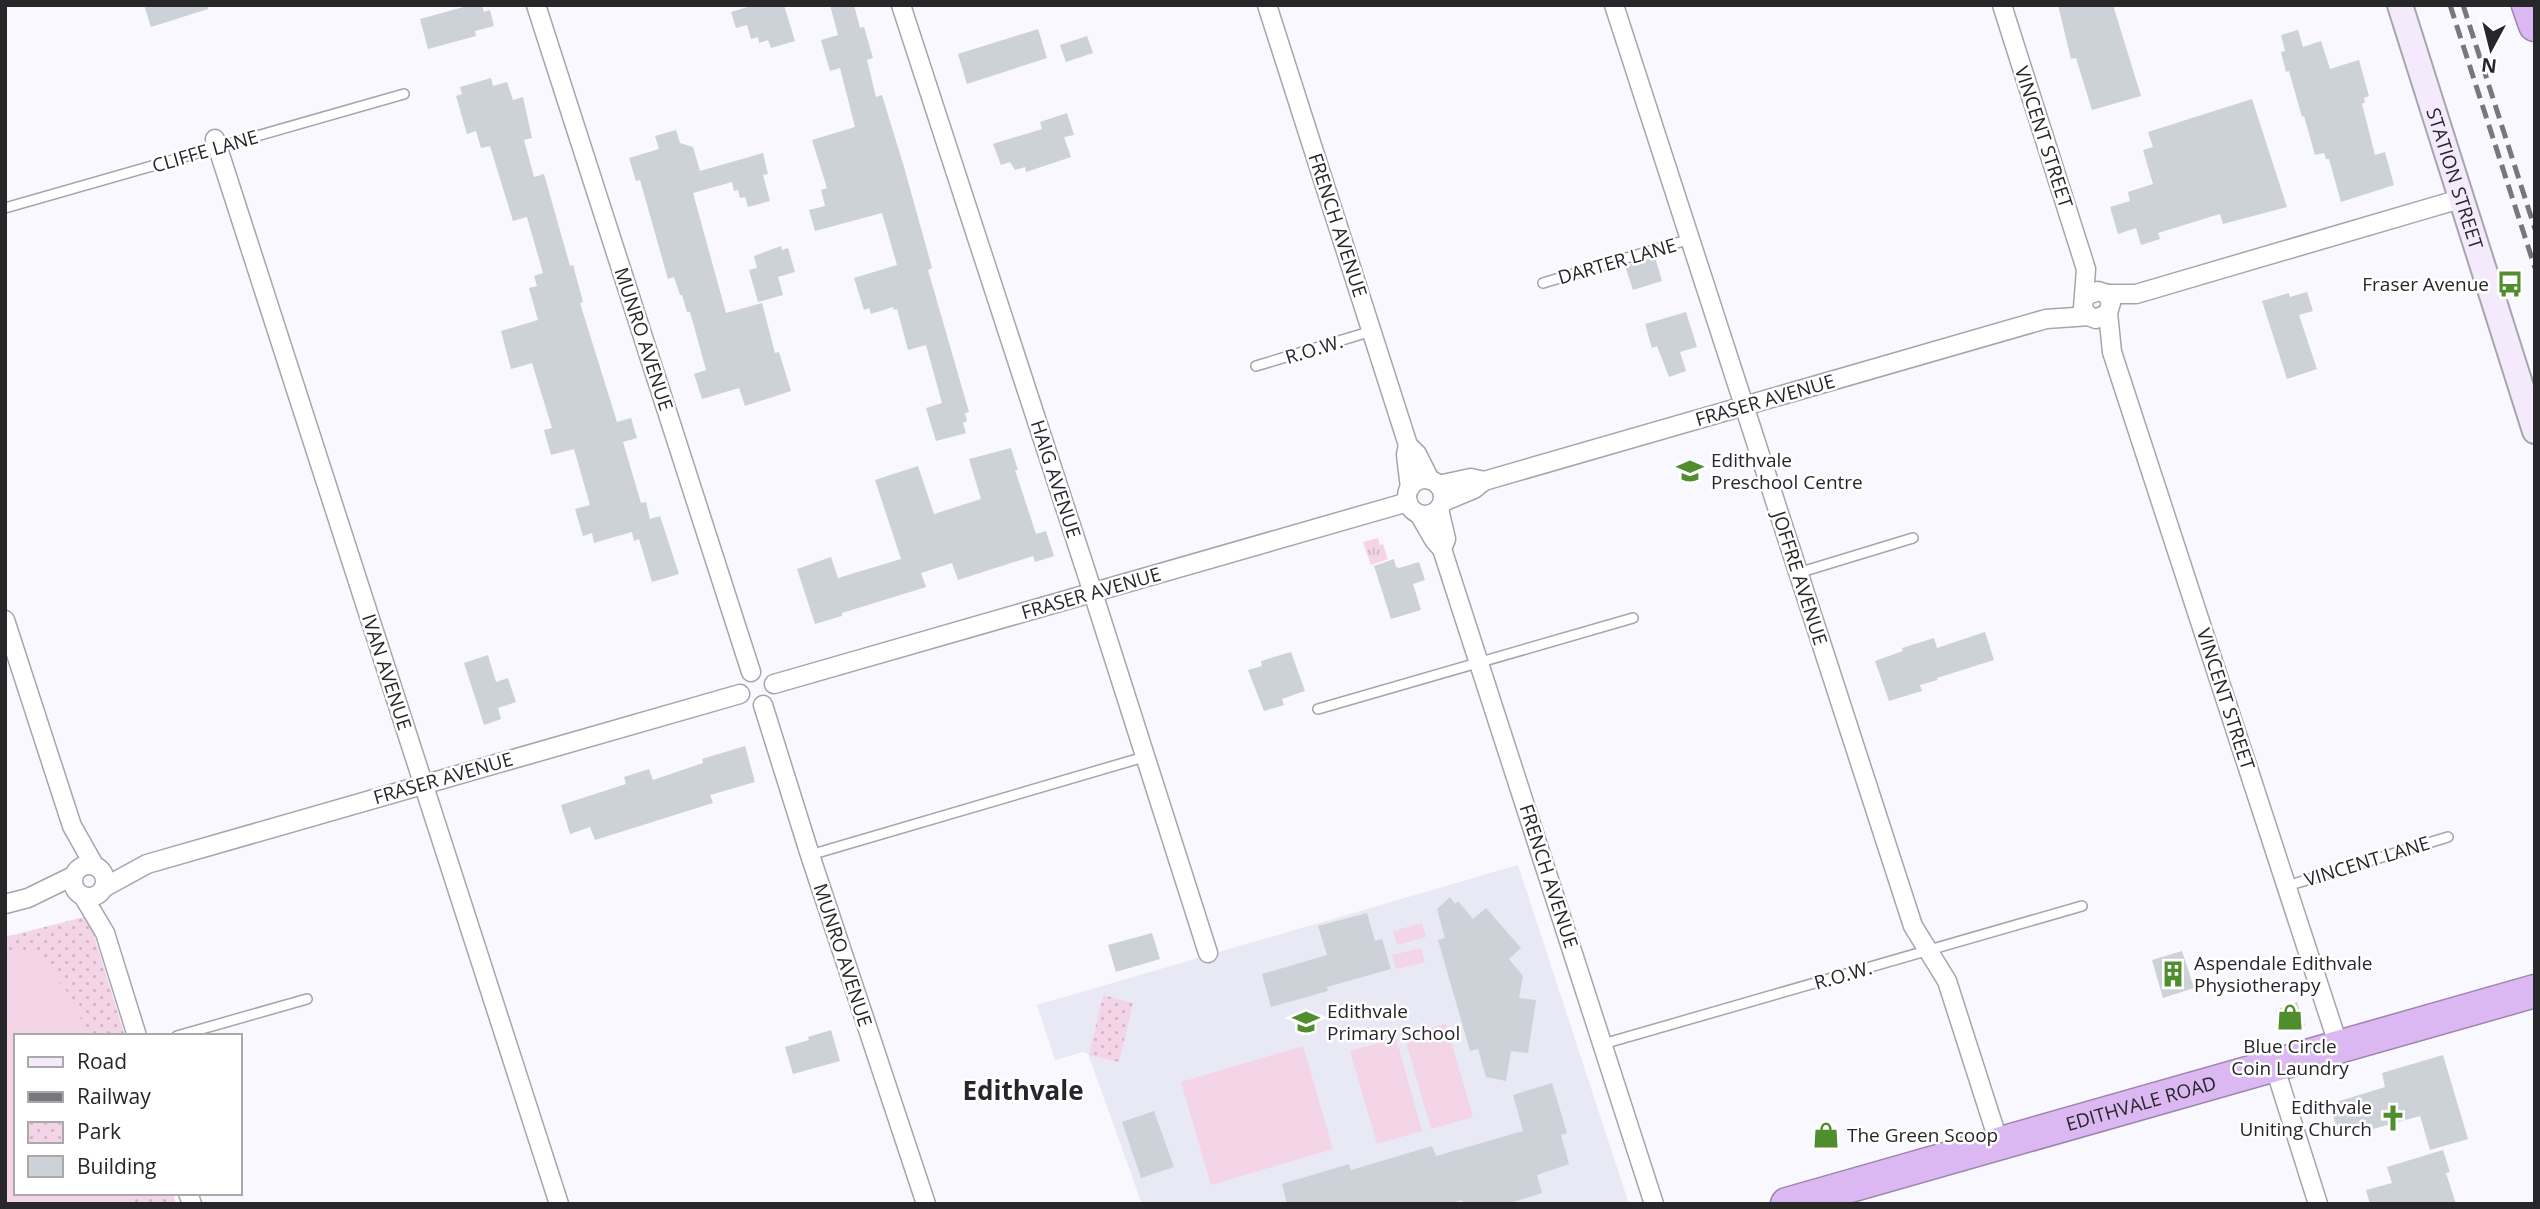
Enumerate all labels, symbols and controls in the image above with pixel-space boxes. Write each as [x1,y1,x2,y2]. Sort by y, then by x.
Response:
north arrow [2456,14,2526,84]
text: N [2480,52,2498,80]
street label: VINCENT STREET [2009,63,2079,212]
street label: STATION STREET [2420,105,2490,253]
street label: CLIFFE LANE [149,123,261,179]
street label: FRENCH AVENUE [1302,150,1374,300]
street label: DARTER LANE [1555,232,1679,290]
street label: MUNRO AVENUE [609,264,679,414]
bus stop icon: Fraser Avenue [2495,269,2525,299]
place label: Fraser Avenue [2362,271,2489,297]
street label: R.O.W. [1282,328,1346,370]
street label: FRASER AVENUE [1692,368,1838,432]
street label: HAIG AVENUE [1025,417,1087,541]
place label: Edithvale Preschool Centre [1711,447,1863,495]
school or university icon: Edithvale Preschool Centre [1675,456,1705,486]
street label: JOFFRE AVENUE [1765,506,1834,648]
street label: FRASER AVENUE [1018,561,1164,625]
street label: IVAN AVENUE [356,611,418,733]
street label: VINCENT STREET [2191,625,2261,774]
street label: FRASER AVENUE [370,746,516,810]
street label: FRENCH AVENUE [1513,801,1585,951]
street label: VINCENT LANE [2301,830,2433,892]
street label: MUNRO AVENUE [808,880,878,1030]
place label: Aspendale Edithvale Physiotherapy [2194,950,2373,998]
street label: R.O.W. [1811,954,1875,996]
building icon: Aspendale Edithvale Physiotherapy [2158,959,2188,989]
place label: Edithvale Primary School [1327,998,1460,1046]
shop icon: Blue Circle Coin Laundry [2275,1002,2305,1032]
school or university icon: Edithvale Primary School [1291,1007,1321,1037]
place label: Blue Circle Coin Laundry [2231,1033,2349,1081]
legend [14,1034,242,1195]
text: Road [77,1047,127,1075]
street label: EDITHVALE ROAD [2063,1069,2219,1137]
district label: Edithvale [962,1072,1084,1108]
text: Railway [77,1082,151,1110]
place label: Edithvale Uniting Church [2239,1094,2372,1142]
church icon: Edithvale Uniting Church [2378,1103,2408,1133]
text: Park [77,1117,121,1145]
shop icon: The Green Scoop [1811,1120,1841,1150]
place label: The Green Scoop [1847,1122,1998,1148]
text: Building [77,1152,156,1180]

